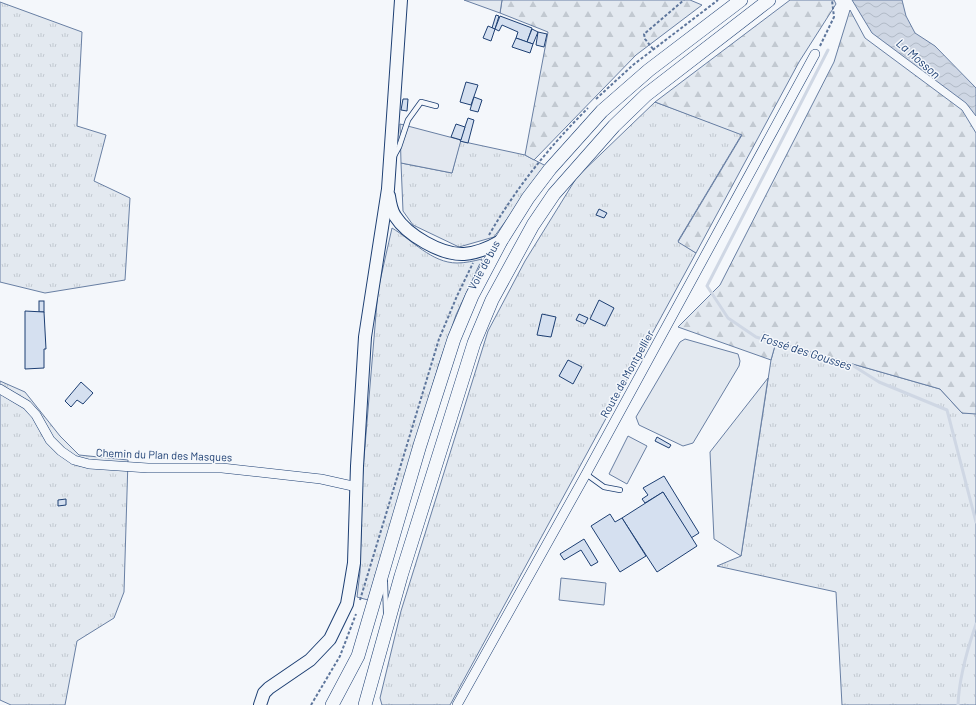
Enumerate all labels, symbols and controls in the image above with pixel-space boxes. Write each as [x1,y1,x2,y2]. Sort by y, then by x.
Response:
water label: La Mosson [894,35,943,81]
street label: Voie de bus [465,238,502,292]
street label: Route de Montpellier [597,328,656,420]
water label: Fossé des Gousses [759,330,854,372]
street label: Chemin du Plan des Masques [96,446,232,463]

